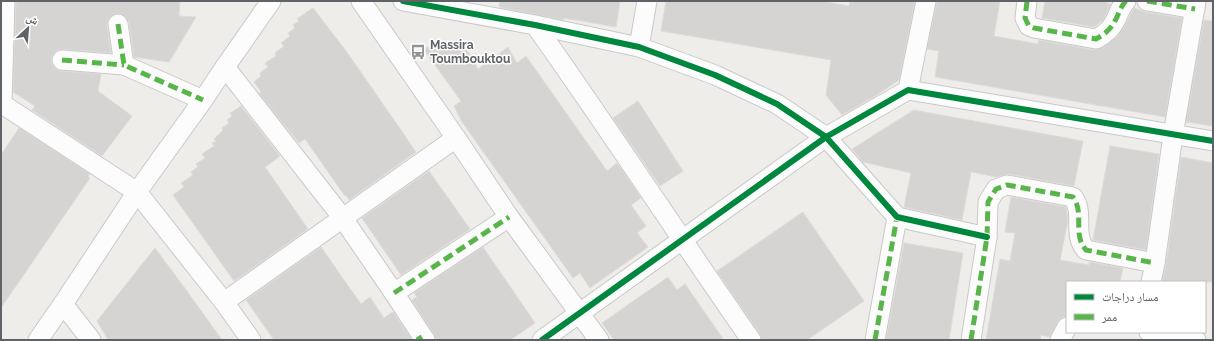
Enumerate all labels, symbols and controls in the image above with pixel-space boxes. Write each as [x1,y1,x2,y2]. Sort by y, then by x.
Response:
north arrow [8,8,48,48]
text: ش [24,11,41,29]
place label: Massira Toumbouktou [430,38,510,66]
bus stop icon: Massira Toumbouktou [409,43,427,61]
legend [1066,281,1206,333]
text: مسار دراجات [1102,290,1159,304]
text: ممر [1101,310,1117,324]

